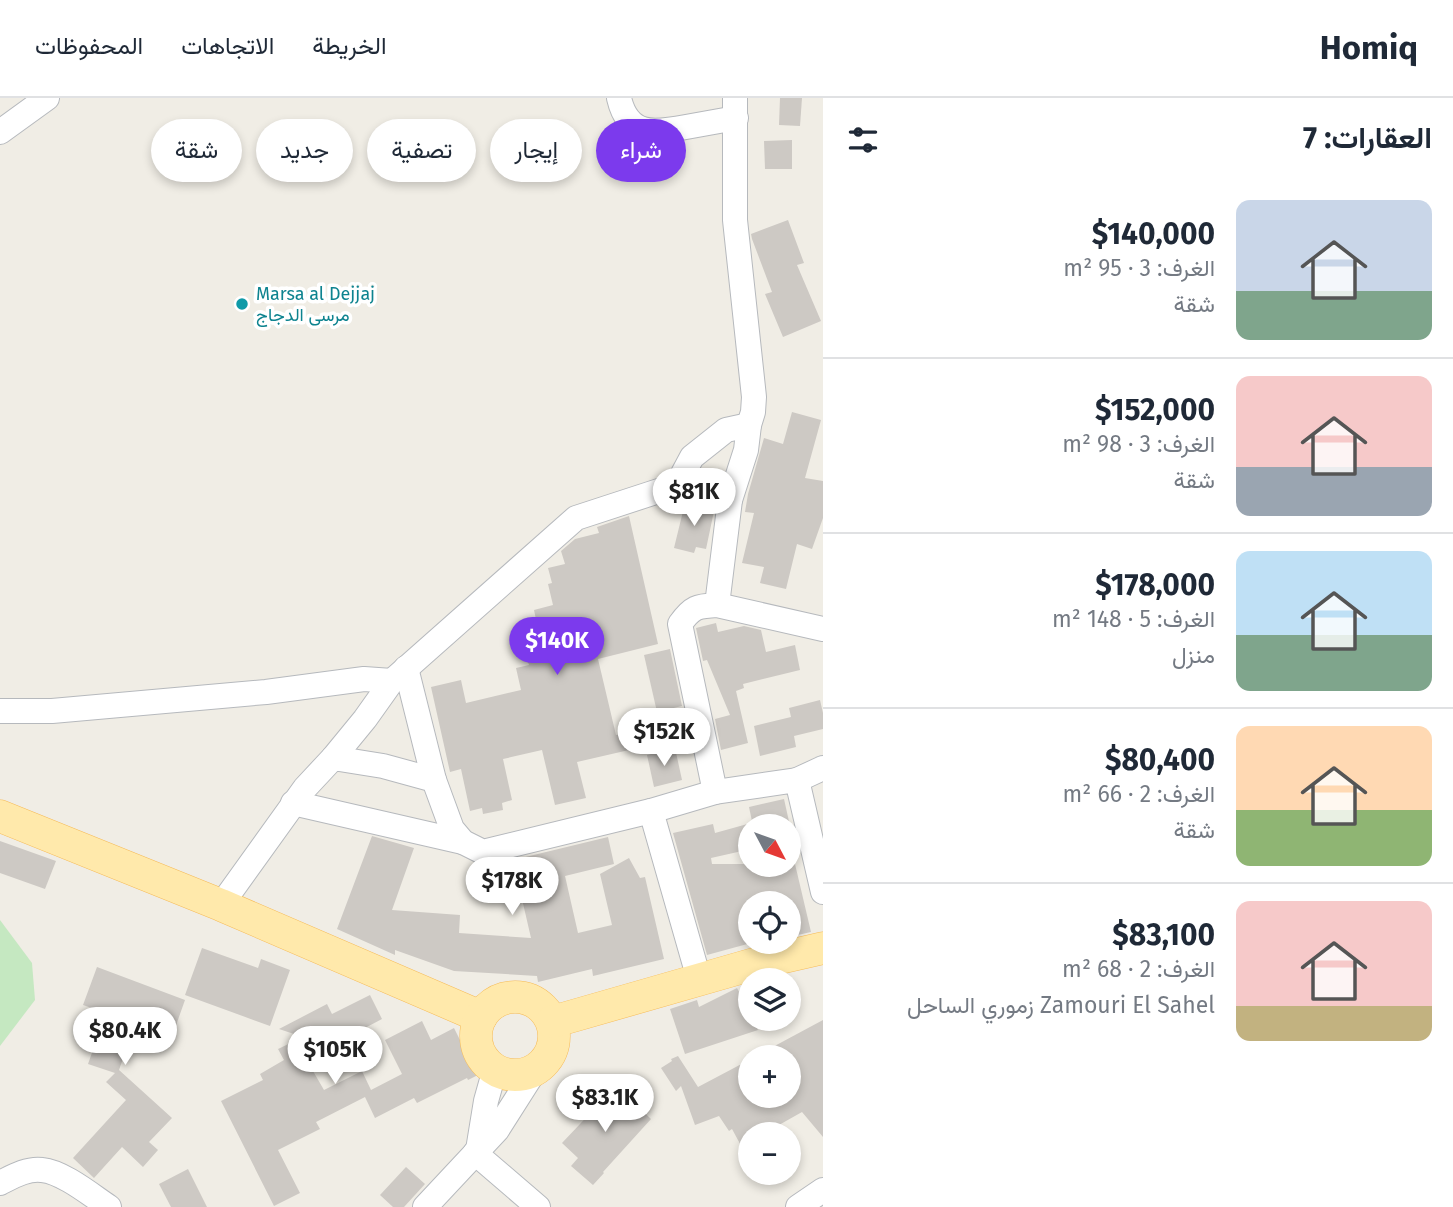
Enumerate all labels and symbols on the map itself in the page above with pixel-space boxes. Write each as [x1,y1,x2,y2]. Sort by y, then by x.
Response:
place label: Marsa al Dejjaj مرسى الدجاج [256,283,375,327]
marker: Marsa al Dejjaj مرسى الدجاج [234,296,250,312]
pin: $81K [653,468,735,528]
pin: $140K [508,618,606,677]
pin: $152K [615,708,713,768]
north arrow [738,814,802,877]
pin: $178K [463,858,561,917]
pin: $80.4K [68,1007,182,1067]
pin: $105K [286,1026,384,1086]
pin: $83.1K [548,1074,662,1134]

